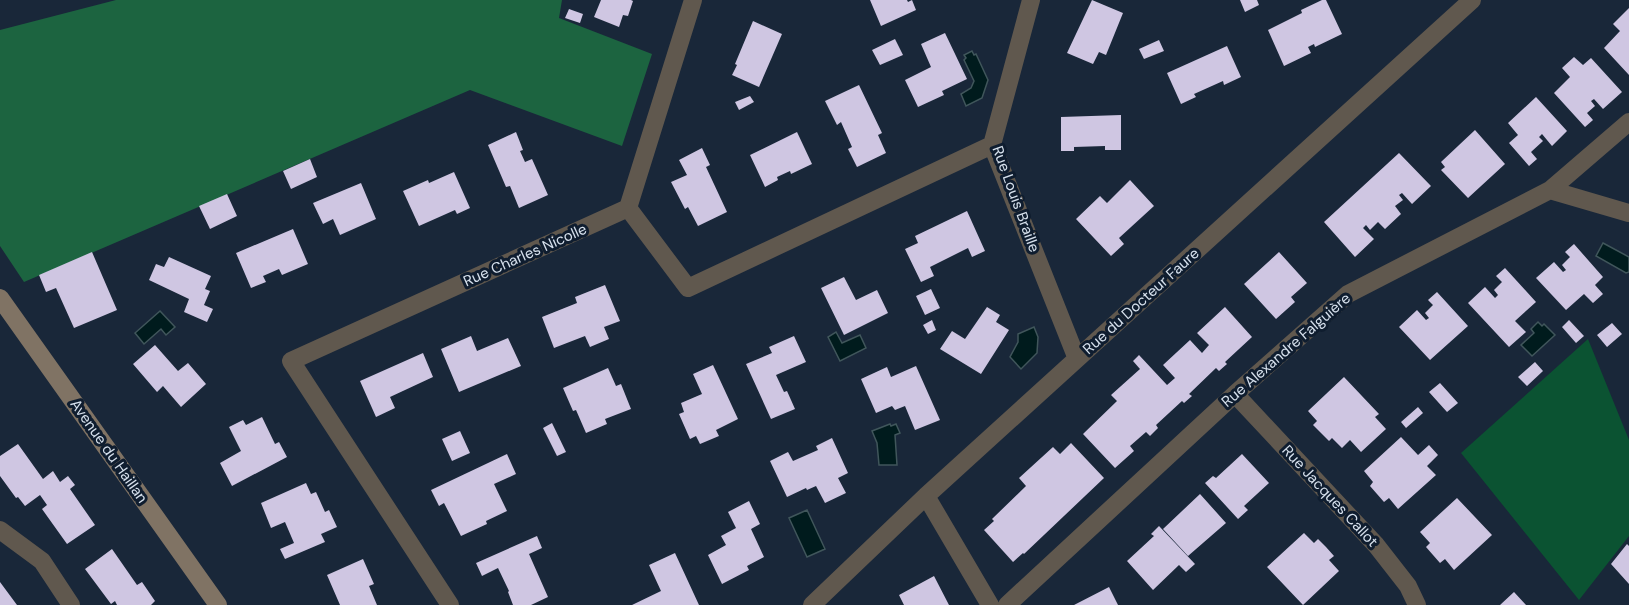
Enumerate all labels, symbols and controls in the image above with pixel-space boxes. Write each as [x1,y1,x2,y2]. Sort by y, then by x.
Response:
street label: Rue Louis Braille [987,143,1045,255]
street label: Rue Charles Nicolle [460,219,590,291]
street label: Rue du Docteur Faure [1079,243,1203,359]
street label: Rue Alexandre Falguière [1217,288,1355,412]
street label: Avenue du Haillan [66,395,152,507]
street label: Rue Jacques Callot [1278,441,1383,551]

